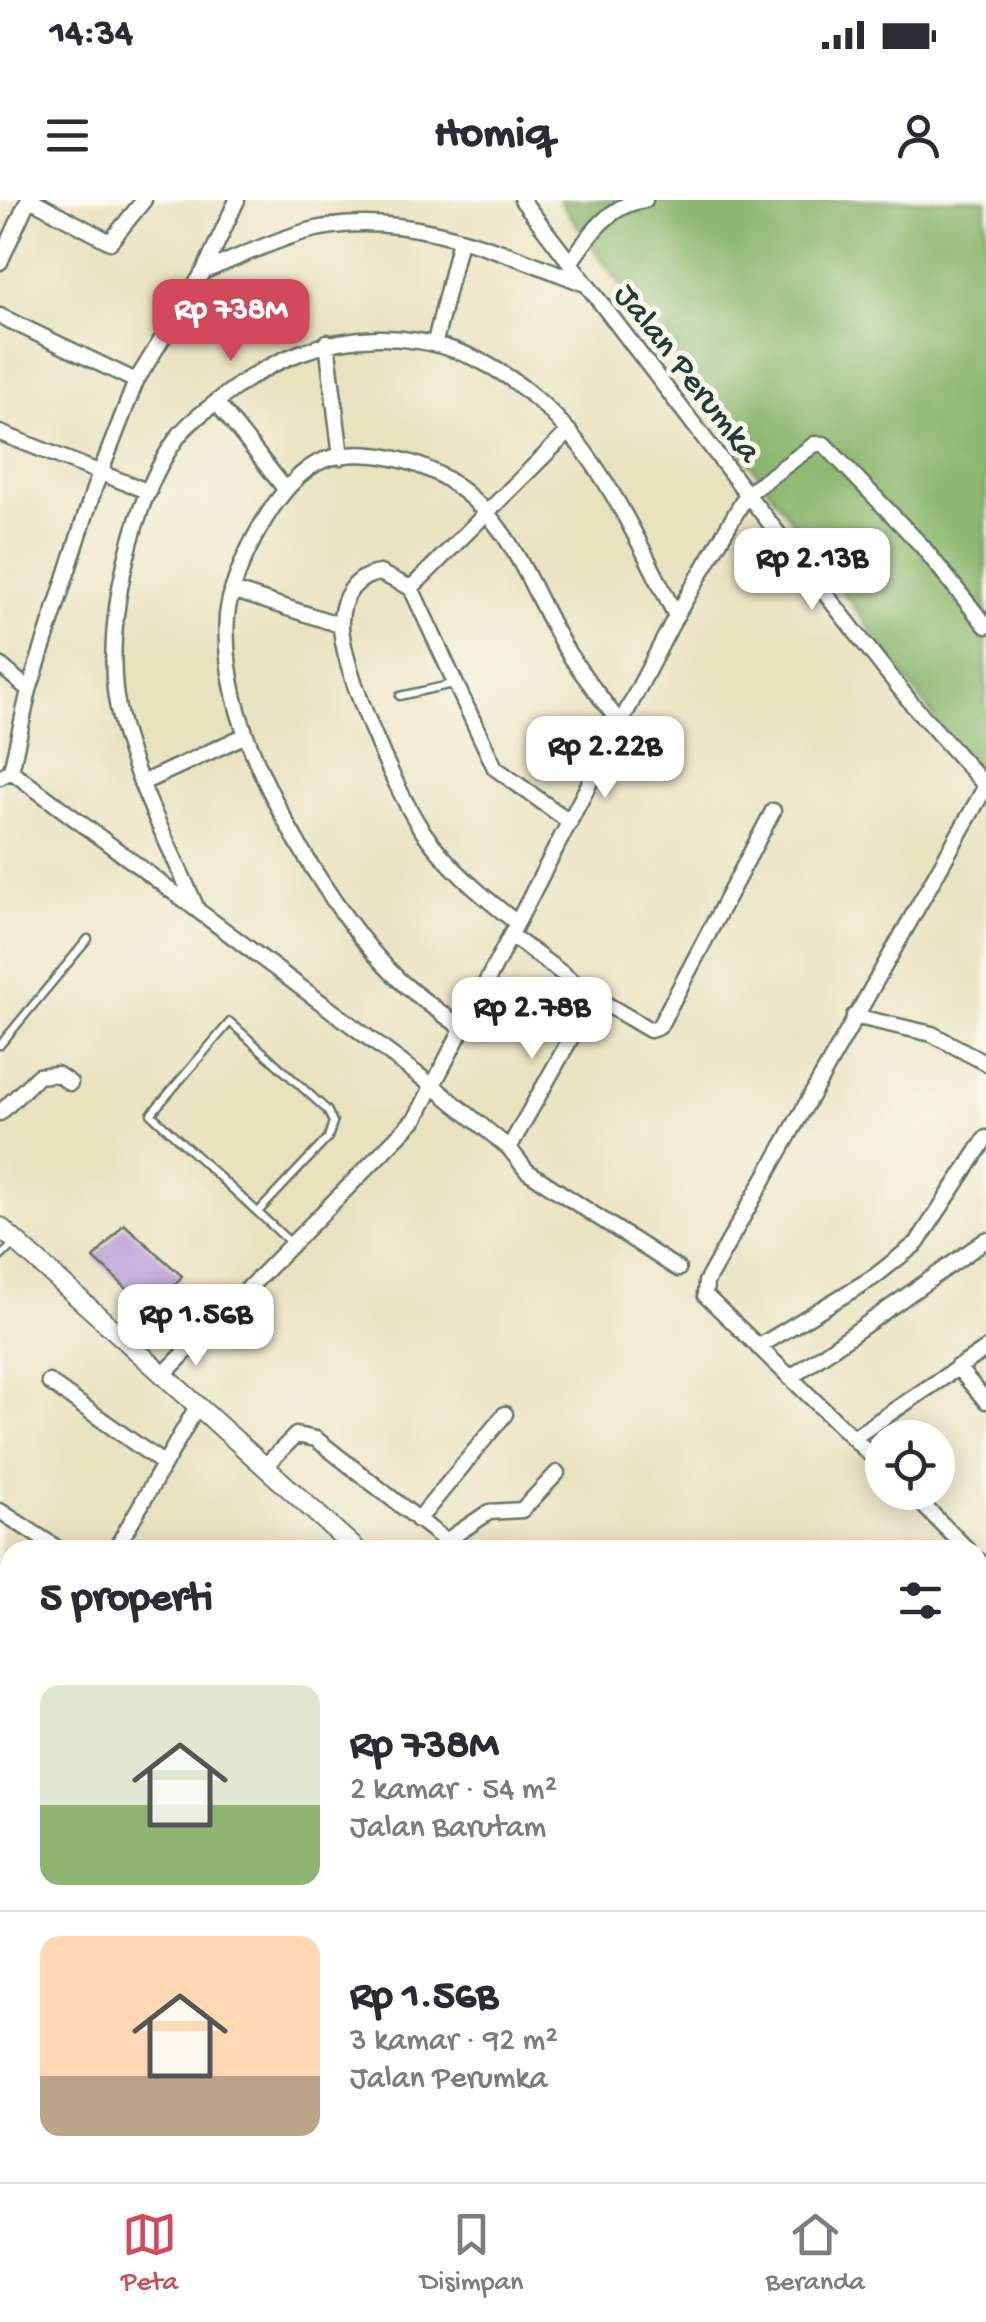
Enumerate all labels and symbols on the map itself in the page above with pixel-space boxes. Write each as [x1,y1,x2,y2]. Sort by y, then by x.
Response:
street label: Jalan Perumka [603,277,769,473]
pin: Rp 738M [139,279,323,364]
pin: Rp 2.13B [709,528,915,613]
pin: Rp 2.22B [502,716,708,801]
pin: Rp 2.78B [429,977,635,1062]
pin: Rp 1.56B [93,1284,299,1369]

